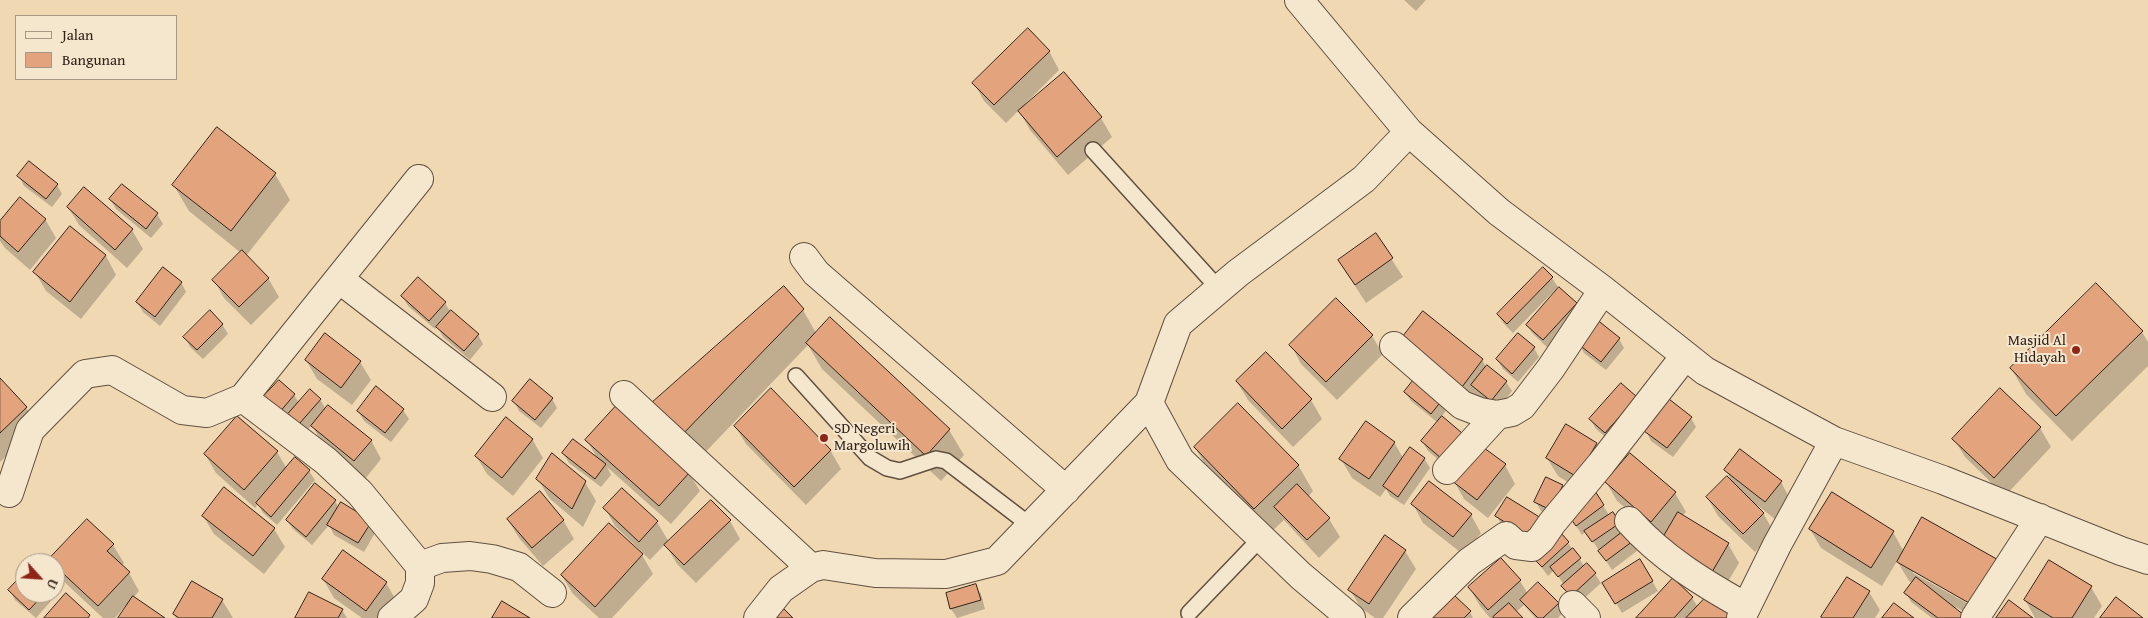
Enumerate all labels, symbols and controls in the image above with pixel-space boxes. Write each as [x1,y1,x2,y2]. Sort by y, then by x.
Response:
legend [15,15,178,80]
text: Jalan [62,24,94,45]
text: Bangunan [62,49,126,70]
place label: Masjid Al Hidayah [2008,332,2066,367]
marker: Masjid Al Hidayah [2070,344,2082,356]
place label: SD Negeri Margoluwih [834,420,910,455]
marker: SD Negeri Margoluwih [818,432,830,444]
north arrow [15,553,65,603]
text: U [42,576,64,593]

